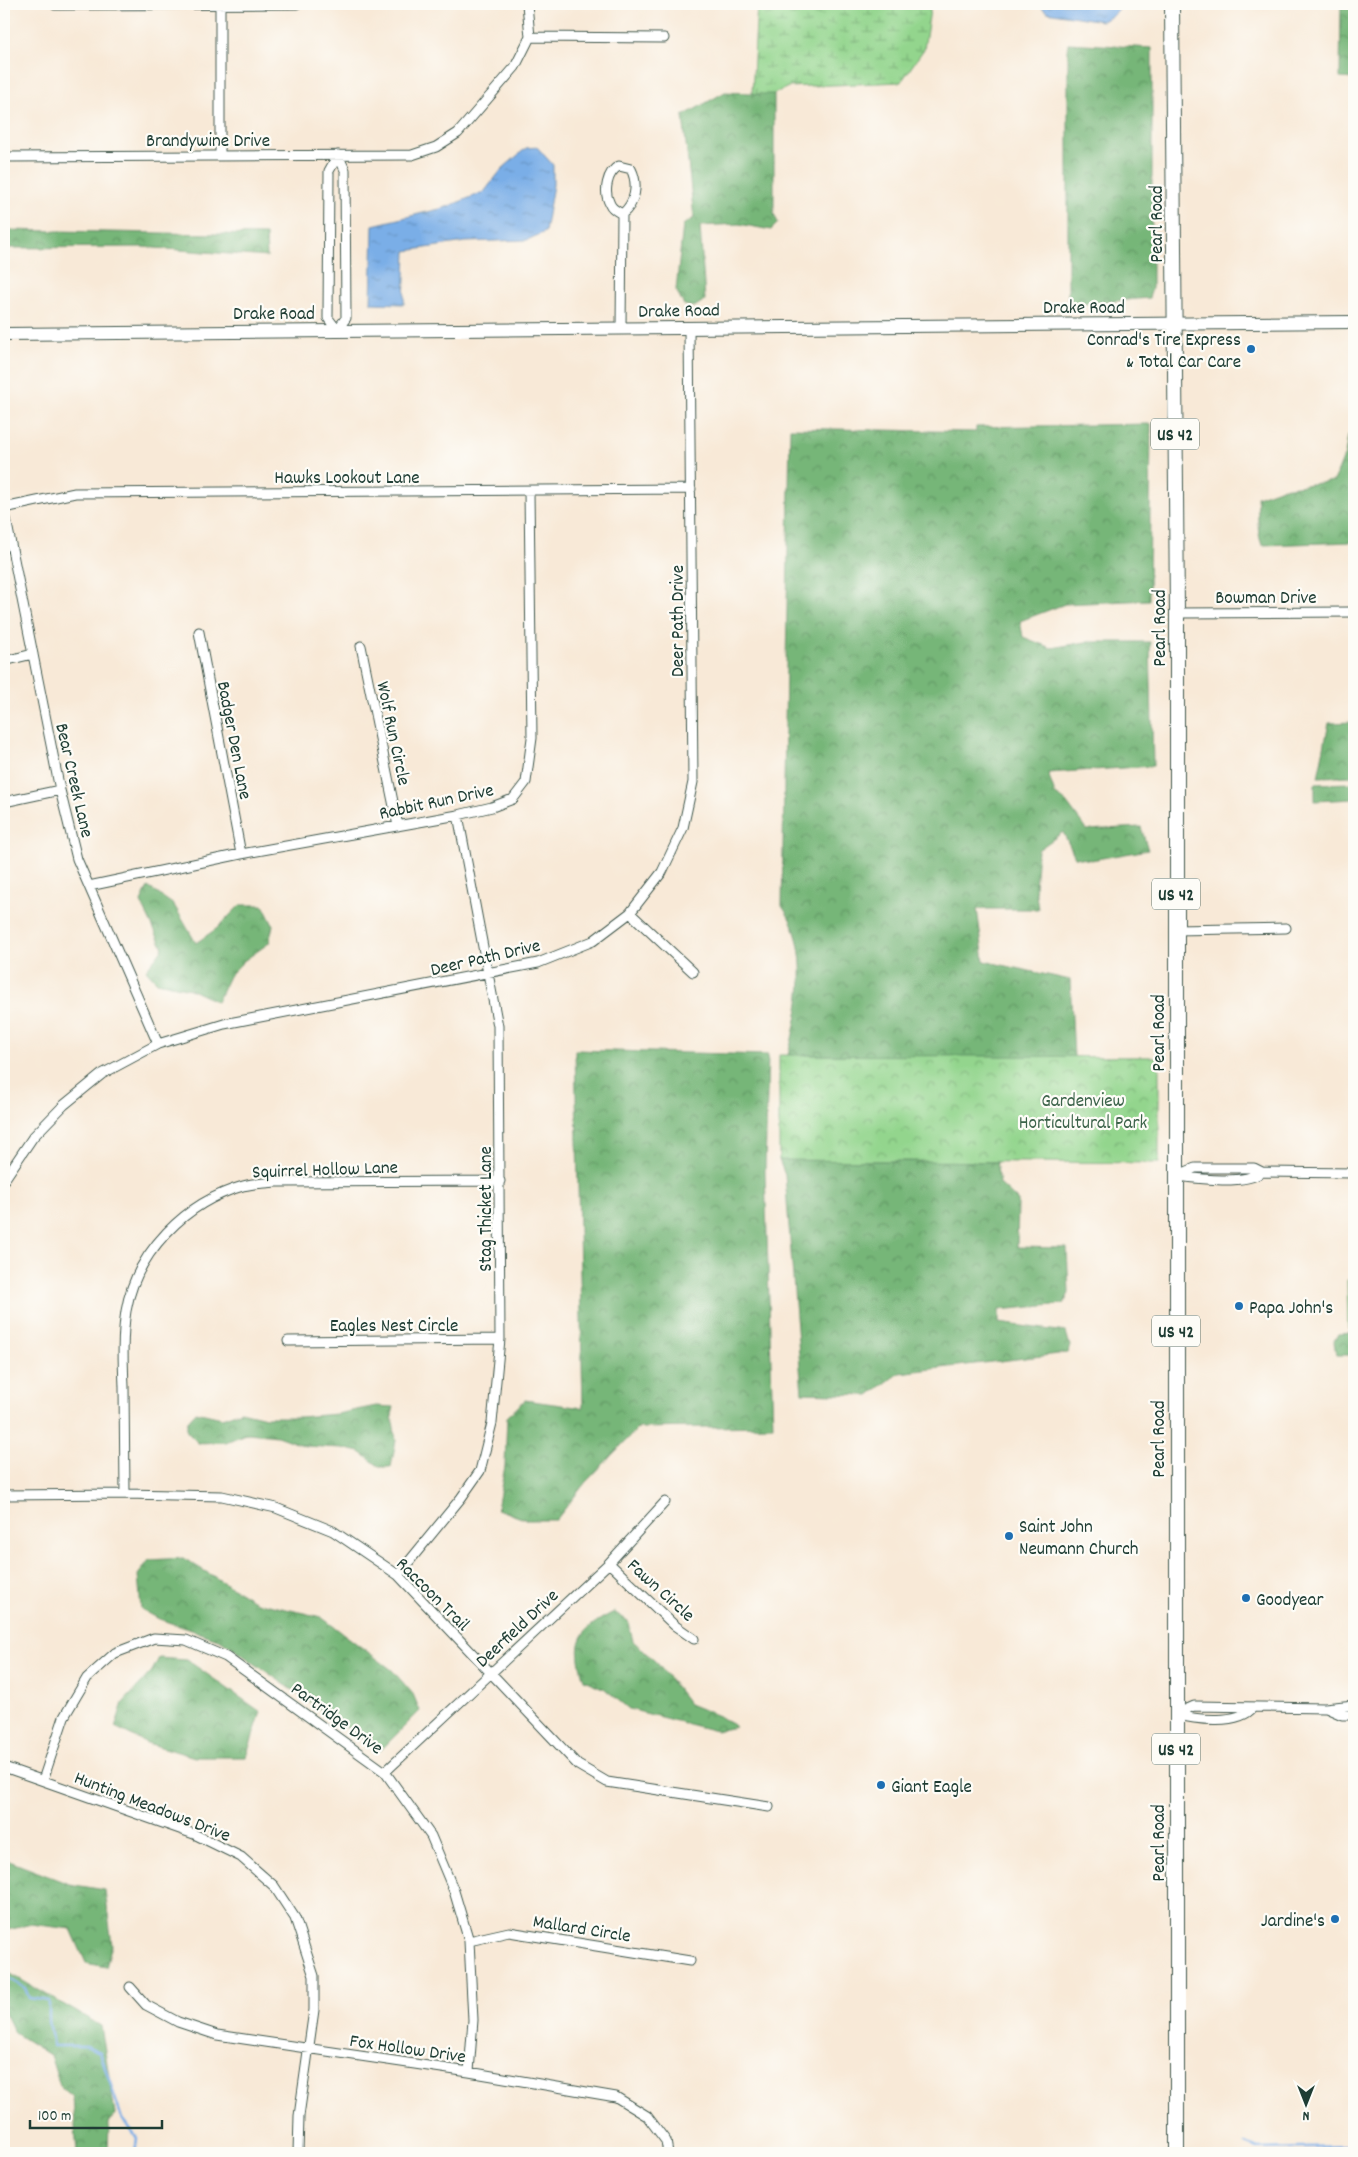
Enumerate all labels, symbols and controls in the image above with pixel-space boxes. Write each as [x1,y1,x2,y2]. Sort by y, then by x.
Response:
street label: Brandywine Drive [146,129,270,156]
street label: Pearl Road [1145,185,1172,263]
street label: Drake Road [1043,296,1125,323]
street label: Drake Road [638,298,720,327]
street label: Drake Road [233,302,315,329]
place label: Conrad's Tire Express & Total Car Care [1087,328,1241,377]
marker: Conrad's Tire Express & Total Car Care [1245,343,1257,355]
road number: US 42 [1151,418,1199,449]
street label: Hawks Lookout Lane [274,466,420,493]
street label: Deer Path Drive [666,565,693,677]
street label: Bowman Drive [1215,586,1317,613]
street label: Pearl Road [1148,589,1175,667]
street label: Badger Den Lane [208,679,257,802]
street label: Wolf Run Circle [367,679,416,788]
street label: Bear Creek Lane [46,721,99,841]
street label: Rabbit Run Drive [377,778,497,829]
road number: US 42 [1152,879,1200,910]
street label: Deer Path Drive [428,934,543,985]
street label: Pearl Road [1147,994,1174,1072]
park label: Gardenview Horticultural Park [1019,1089,1147,1138]
street label: Stag Thicket Lane [474,1146,501,1272]
street label: Squirrel Hollow Lane [252,1155,399,1188]
place label: Papa John's [1249,1296,1333,1323]
marker: Papa John's [1233,1300,1245,1312]
street label: Eagles Nest Circle [330,1314,458,1341]
road number: US 42 [1152,1315,1200,1346]
street label: Pearl Road [1147,1400,1174,1478]
place label: Saint John Neumann Church [1019,1515,1138,1564]
marker: Saint John Neumann Church [1003,1530,1015,1542]
street label: Raccoon Trail [388,1552,475,1639]
street label: Fawn Circle [620,1554,700,1629]
street label: Deerfield Drive [471,1584,566,1675]
place label: Goodyear [1256,1588,1323,1615]
marker: Goodyear [1240,1592,1252,1604]
street label: Partridge Drive [284,1677,388,1763]
road number: US 42 [1152,1734,1200,1765]
street label: Hunting Meadows Drive [70,1766,234,1851]
place label: Giant Eagle [891,1775,972,1802]
marker: Giant Eagle [875,1779,887,1791]
street label: Pearl Road [1147,1804,1174,1882]
street label: Mallard Circle [531,1909,632,1952]
place label: Jardine's [1261,1909,1325,1936]
marker: Jardine's [1329,1913,1341,1925]
street label: Fox Hollow Drive [348,2029,467,2072]
north arrow [1280,2080,1330,2130]
scale bar [30,2097,162,2129]
text: N [1302,2105,1309,2125]
text: 100 m [38,2106,71,2128]

